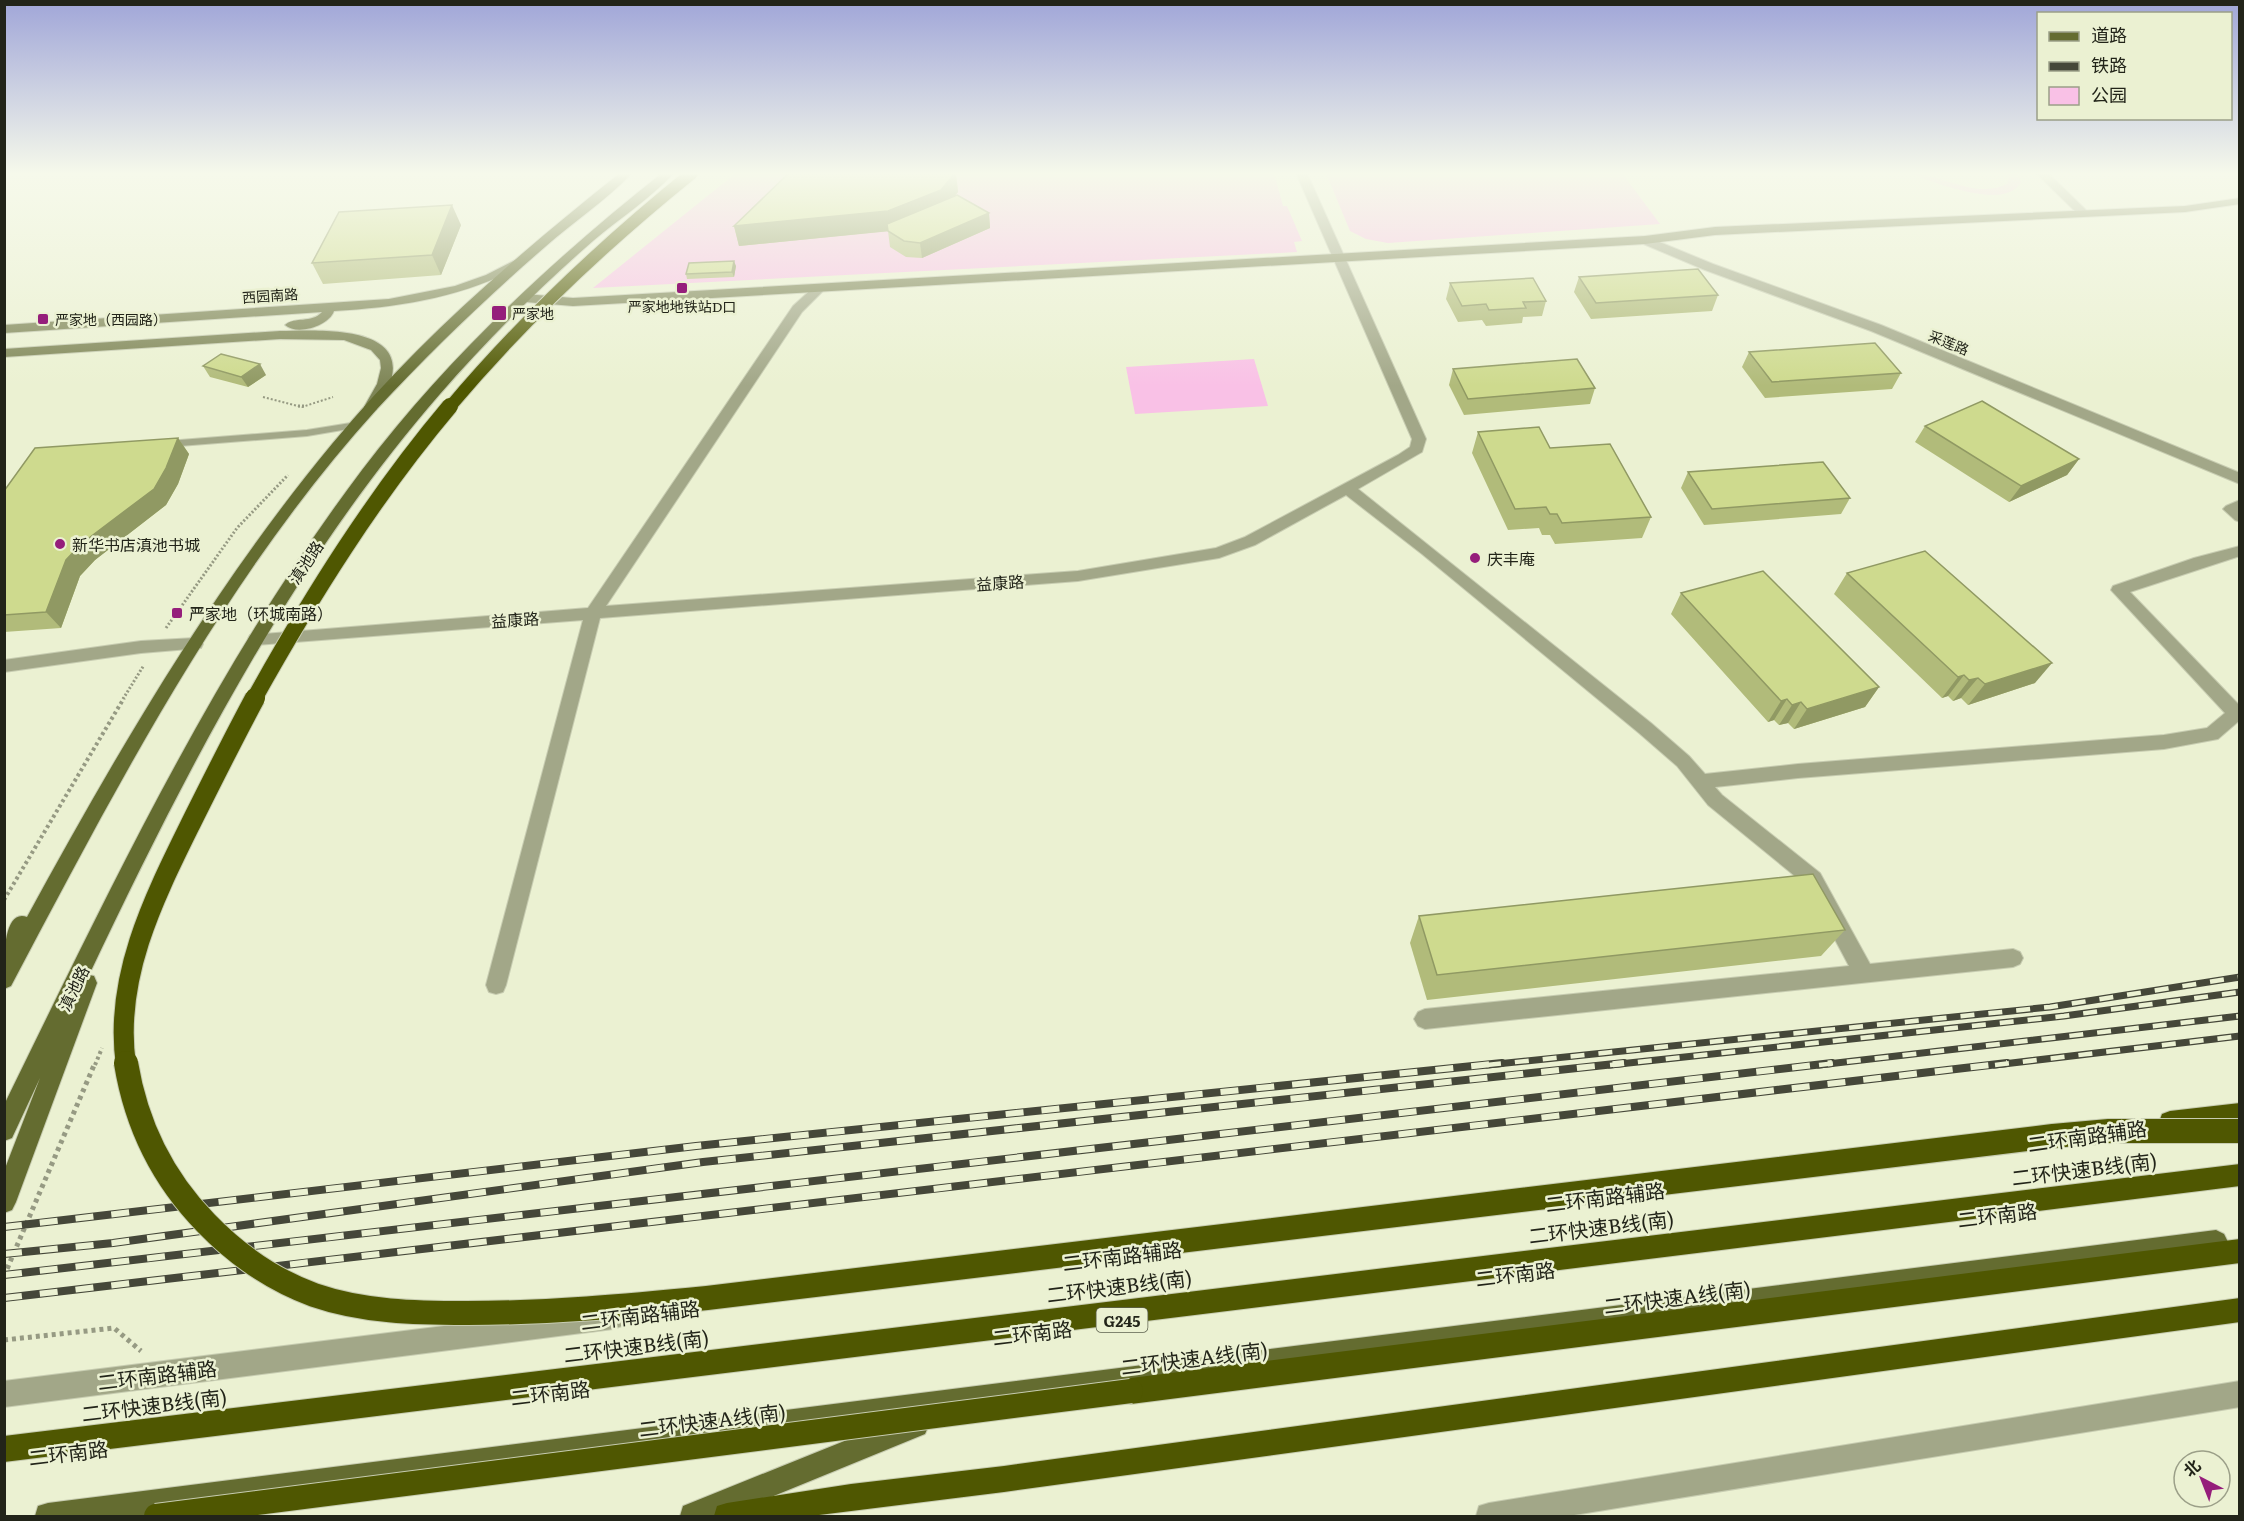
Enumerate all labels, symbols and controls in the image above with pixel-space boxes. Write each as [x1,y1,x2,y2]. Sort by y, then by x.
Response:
legend [2037,12,2232,120]
text: 道路 [2091,21,2127,48]
text: 铁路 [2091,51,2127,78]
text: 公园 [2091,81,2127,108]
marker: 严家地地铁站D口 [675,281,689,295]
street label: 西园南路 [241,283,299,307]
place label: 严家地地铁站D口 [628,296,736,316]
place label: 严家地 [512,303,554,323]
marker: 严家地 [490,304,508,322]
place label: 严家地（西园路） [55,309,167,329]
marker: 严家地（西园路） [36,312,50,326]
street label: 采莲路 [1926,325,1972,359]
place label: 新华书店滇池书城 [72,532,200,556]
street label: 滇池路 [282,535,328,589]
marker: 新华书店滇池书城 [53,537,67,551]
place label: 庆丰庵 [1487,546,1535,570]
marker: 庆丰庵 [1468,551,1482,565]
street label: 益康路 [975,568,1025,596]
place label: 严家地（环城南路） [189,601,333,625]
street label: 益康路 [490,605,540,633]
marker: 严家地（环城南路） [170,606,184,620]
street label: 滇池路 [52,961,94,1015]
street label: 二环南路辅路 [2025,1112,2149,1158]
street label: 二环快速B线(南) [2009,1144,2159,1192]
street label: 二环南路辅路 [1544,1174,1666,1218]
street label: 二环南路 [1955,1194,2039,1234]
street label: 二环快速B线(南) [1526,1202,1676,1250]
street label: 二环南路辅路 [1061,1233,1183,1277]
street label: 二环南路 [1473,1253,1557,1293]
street label: 二环快速B线(南) [1044,1261,1194,1309]
street label: 二环快速A线(南) [1602,1272,1752,1320]
street label: 二环南路辅路 [579,1292,701,1336]
road number: G245 [1096,1308,1148,1332]
street label: 二环南路 [990,1312,1074,1352]
street label: 二环快速B线(南) [561,1321,711,1369]
street label: 二环快速A线(南) [1119,1333,1269,1381]
street label: 二环南路辅路 [96,1352,218,1396]
street label: 二环南路 [508,1372,592,1412]
street label: 二环快速B线(南) [79,1380,229,1428]
street label: 二环快速A线(南) [637,1395,787,1443]
street label: 二环南路 [26,1432,110,1472]
north arrow [2172,1449,2232,1509]
text: 北 [2177,1453,2205,1481]

